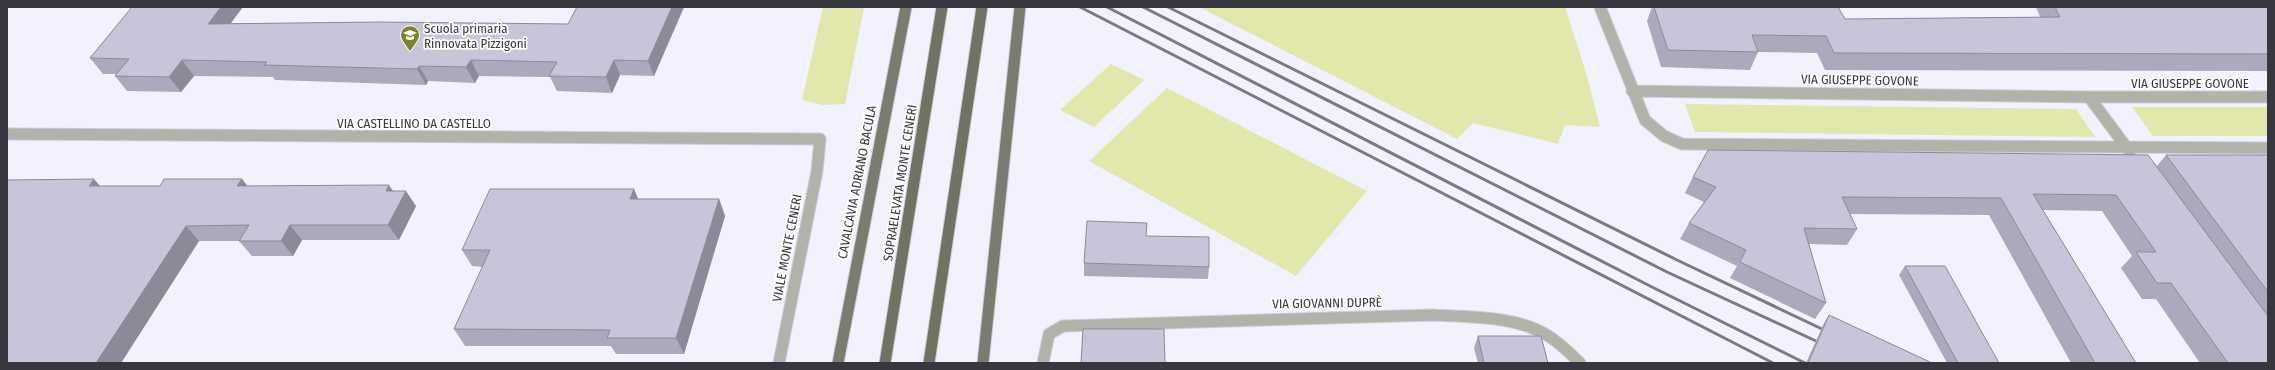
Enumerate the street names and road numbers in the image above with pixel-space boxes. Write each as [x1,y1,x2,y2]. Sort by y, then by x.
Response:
street label: VIA GIUSEPPE GOVONE [1801,71,1919,89]
street label: VIA GIUSEPPE GOVONE [2131,76,2249,91]
street label: SOPRAELEVATA MONTE CENERI [880,103,920,263]
street label: CAVALCAVIA ADRIANO BACULA [835,104,879,260]
street label: VIA CASTELLINO DA CASTELLO [337,116,491,131]
street label: VIALE MONTE CENERI [769,193,805,303]
street label: VIA GIOVANNI DUPRÈ [1272,295,1382,311]

